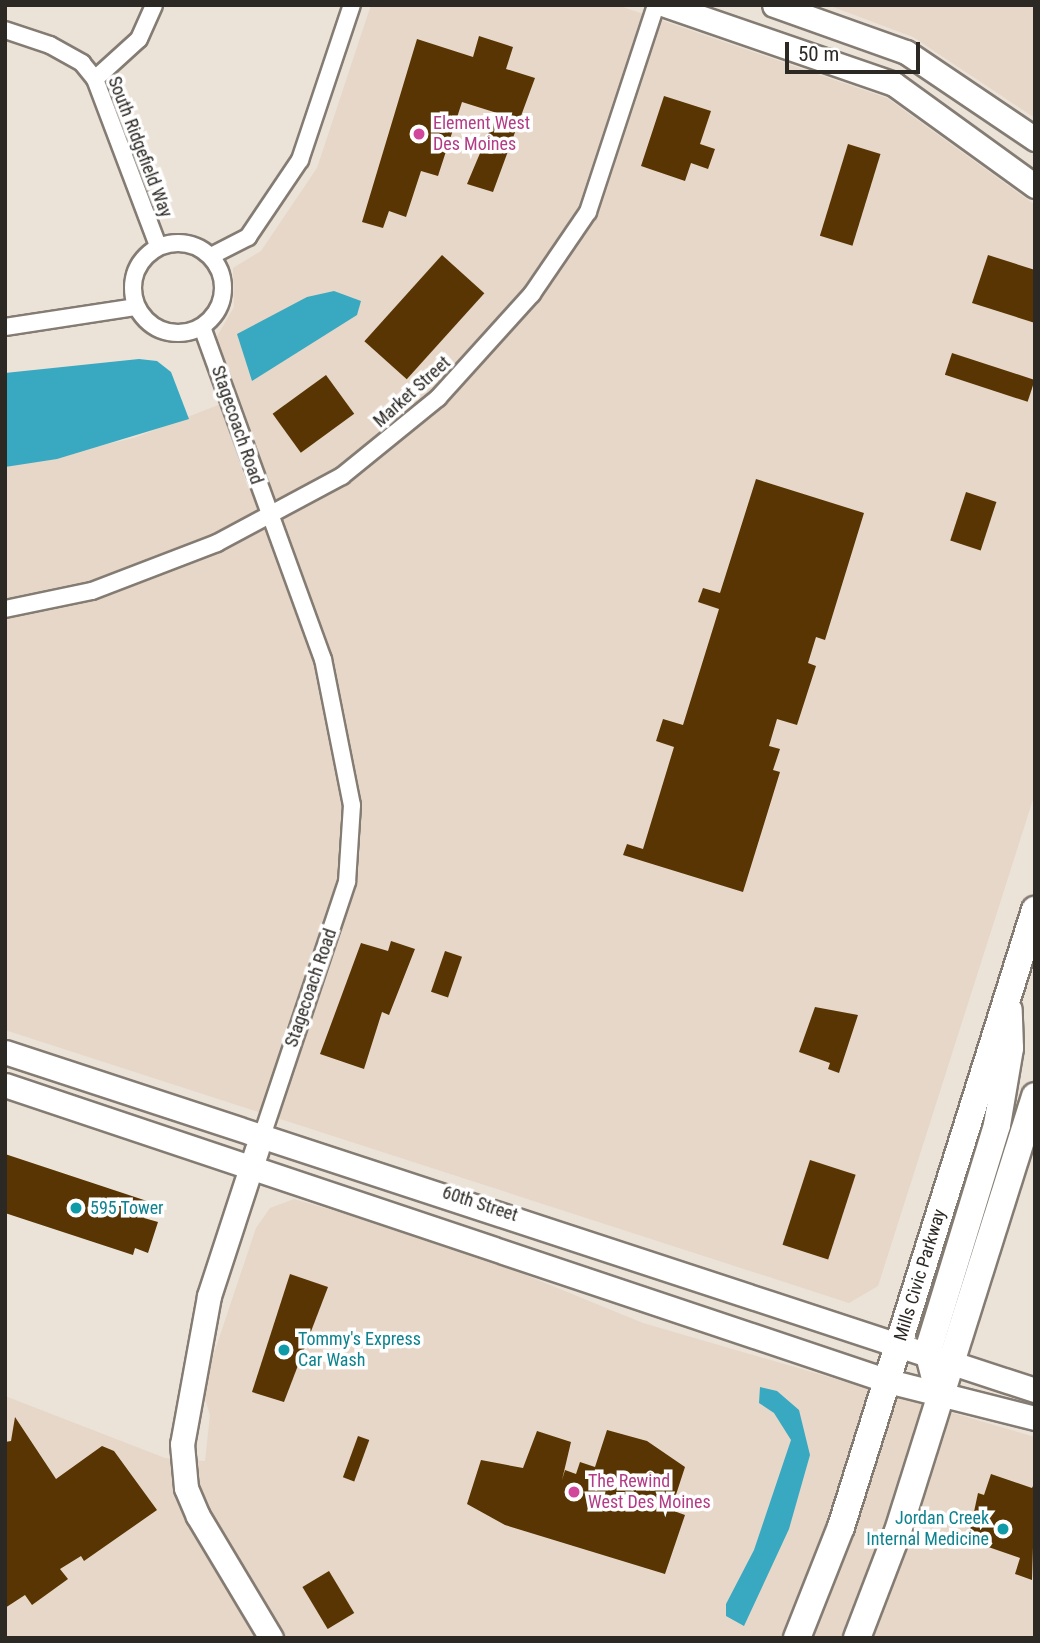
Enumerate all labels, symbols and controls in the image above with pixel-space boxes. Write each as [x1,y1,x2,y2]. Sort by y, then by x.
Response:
scale bar [788,28,923,72]
text: 50 m [798,42,839,66]
street label: South Ridgefield Way [103,74,177,220]
place label: Element West Des Moines [433,113,530,156]
marker: Element West Des Moines [411,126,427,142]
street label: Market Street [369,352,455,432]
street label: Stagecoach Road [207,363,267,487]
street label: Stagecoach Road [281,926,341,1050]
street label: 60th Street [440,1182,520,1226]
place label: 595 Tower [90,1197,164,1219]
marker: 595 Tower [68,1200,84,1216]
street label: Mills Civic Parkway [890,1206,950,1344]
place label: Tommy's Express Car Wash [298,1329,421,1372]
marker: Tommy's Express Car Wash [276,1342,292,1358]
place label: The Rewind West Des Moines [588,1471,711,1514]
marker: The Rewind West Des Moines [566,1484,582,1500]
place label: Jordan Creek Internal Medicine [866,1508,989,1550]
marker: Jordan Creek Internal Medicine [995,1521,1011,1537]

